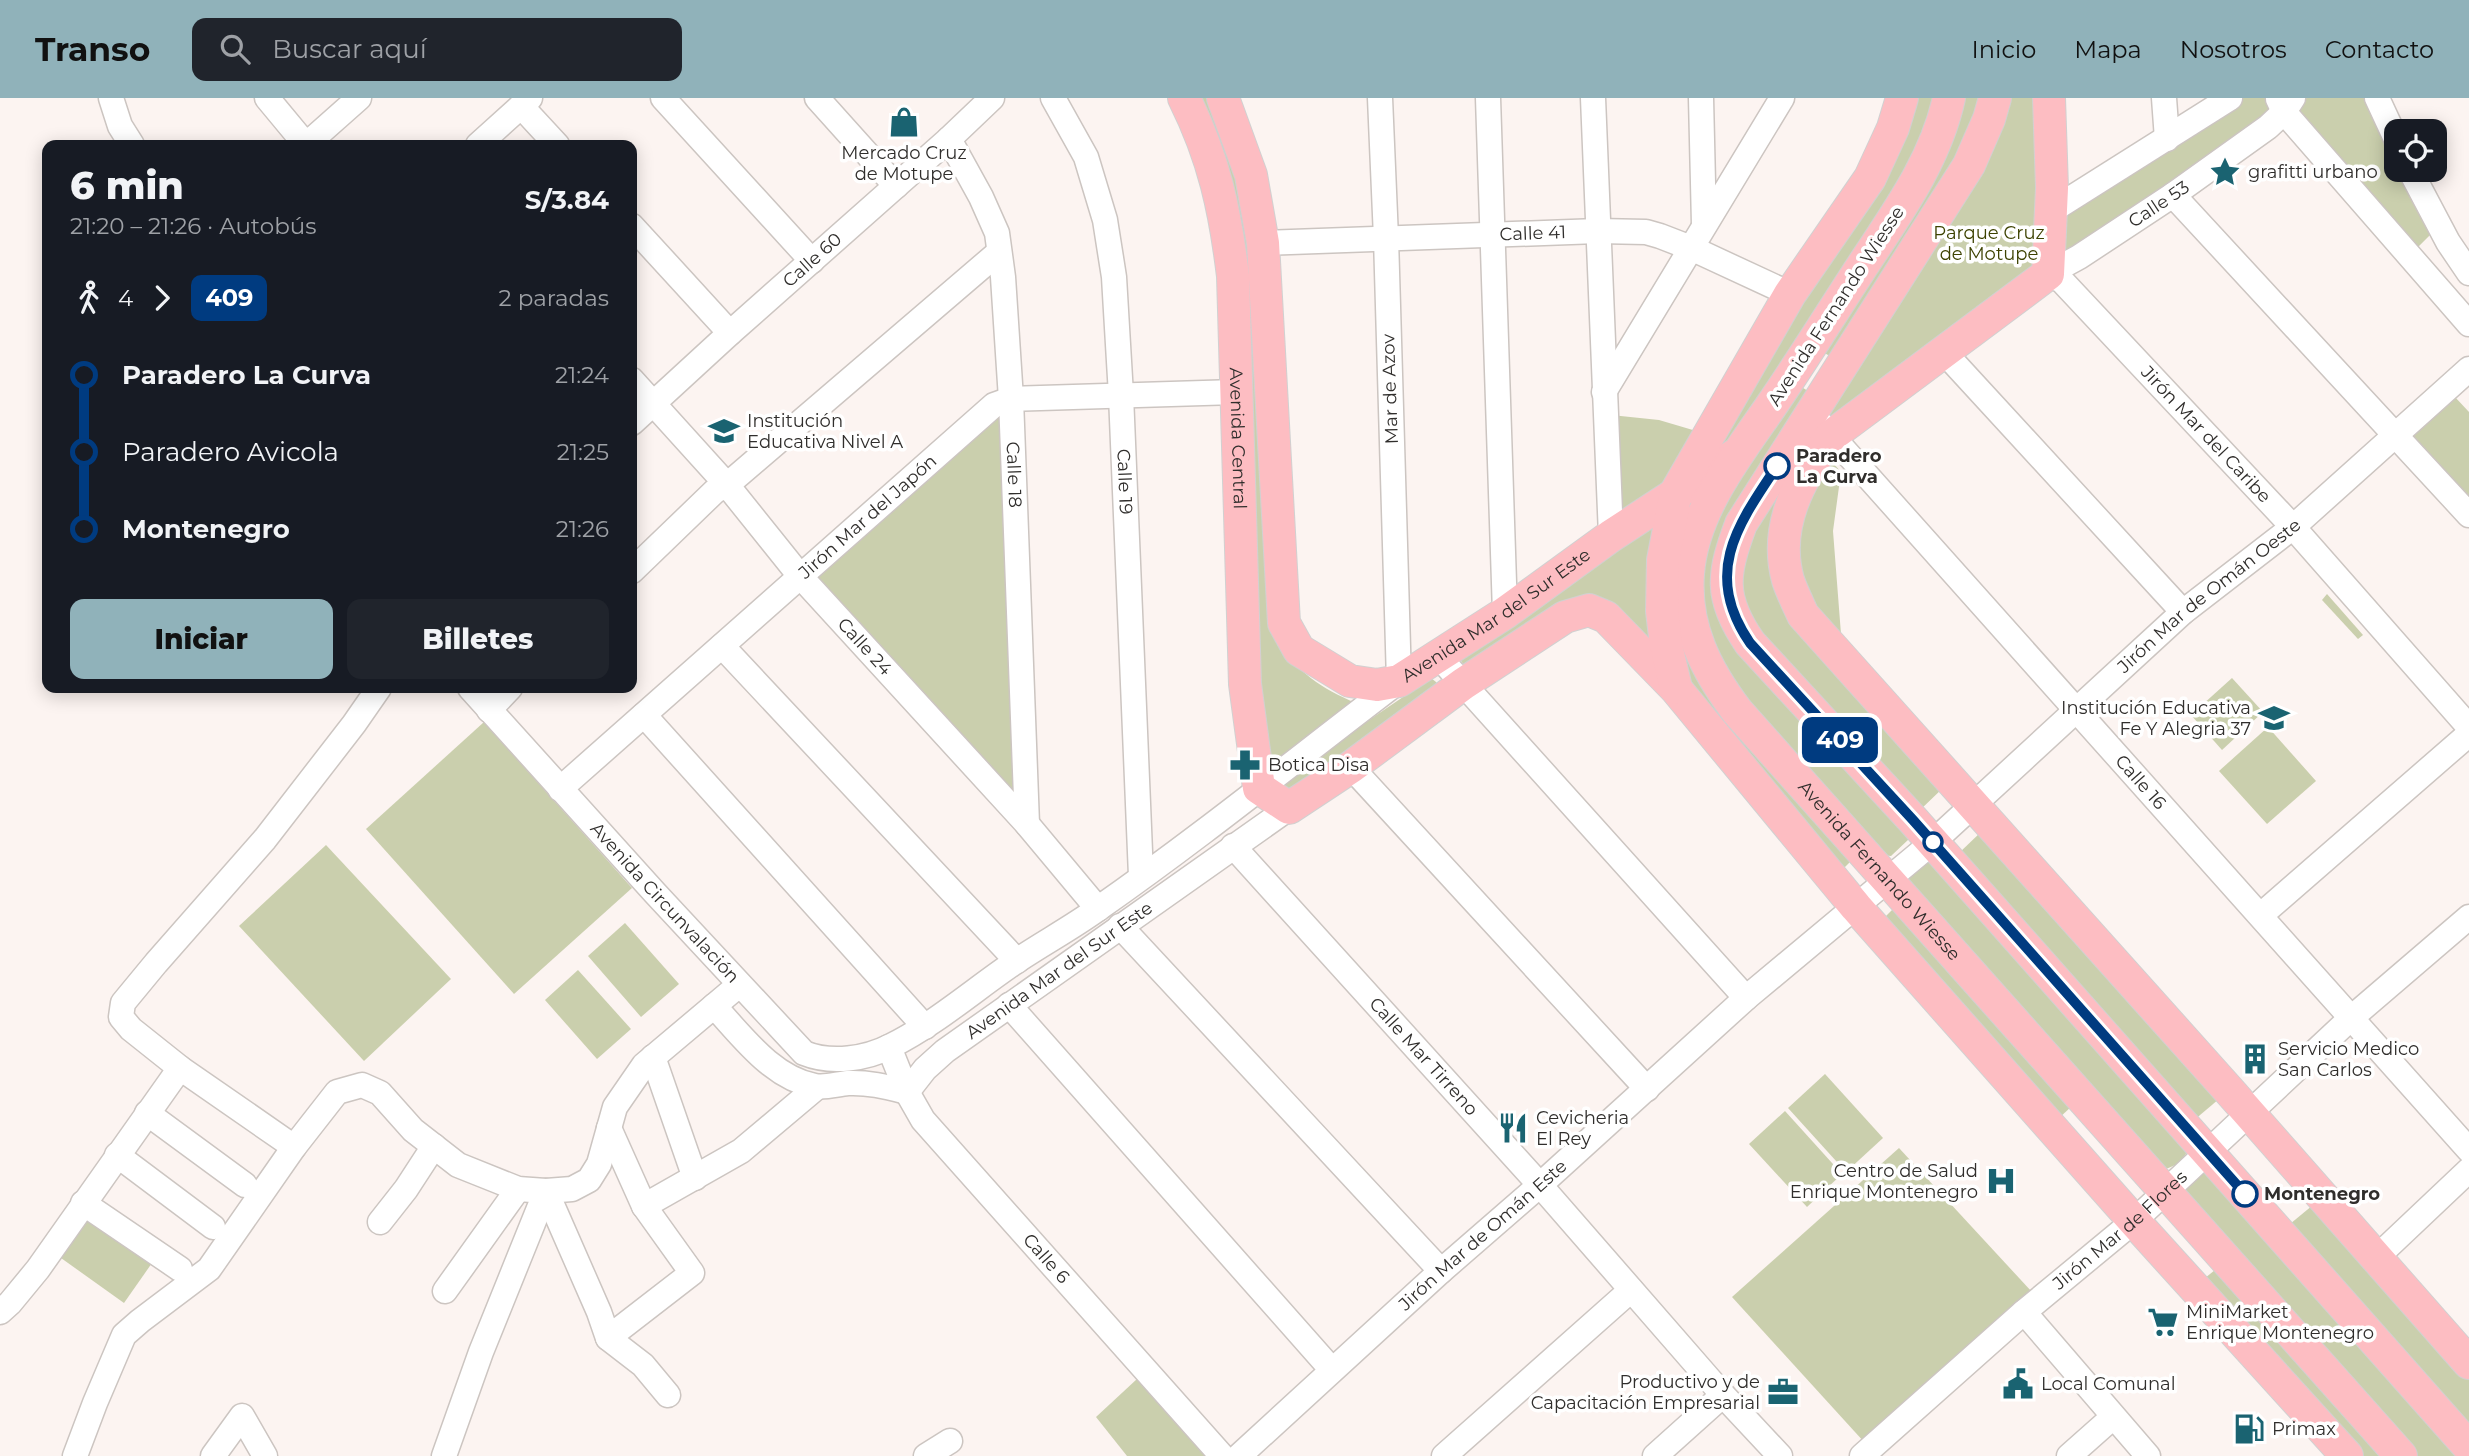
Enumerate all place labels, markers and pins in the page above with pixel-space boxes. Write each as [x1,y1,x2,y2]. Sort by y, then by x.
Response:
shop icon: Mercado Cruz de Motupe [887,105,921,139]
place label: Mercado Cruz de Motupe [841,142,967,185]
place icon: grafitti urbano [2208,155,2242,189]
place label: grafitti urbano [2248,161,2378,183]
place label: Institución Educativa Nivel A [747,410,903,453]
school or university icon: Institución Educativa Nivel A [707,414,741,448]
place label: Paradero La Curva [1796,445,1882,488]
marker: Paradero La Curva [1764,453,1790,479]
place label: Institución Educativa Fe Y Alegria 37 [2061,697,2251,740]
school or university icon: Institución Educativa Fe Y Alegria 37 [2257,701,2291,735]
pharmacy icon: Botica Disa [1228,748,1262,782]
place label: Botica Disa [1268,754,1370,776]
unlabelled marker [1923,832,1943,852]
place label: Servicio Medico San Carlos [2278,1038,2419,1081]
building icon: Servicio Medico San Carlos [2238,1042,2272,1076]
place label: Cevicheria El Rey [1536,1107,1629,1150]
restaurant icon: Cevicheria El Rey [1496,1111,1530,1145]
place label: Centro de Salud Enrique Montenegro [1790,1160,1978,1203]
hospital icon: Centro de Salud Enrique Montenegro [1984,1164,2018,1198]
marker: Montenegro [2232,1181,2258,1207]
place label: Montenegro [2264,1183,2380,1205]
place label: MiniMarket Enrique Montenegro [2186,1301,2374,1344]
supermarket icon: MiniMarket Enrique Montenegro [2146,1305,2180,1339]
public building icon: Local Comunal [2001,1367,2035,1401]
place label: Productivo y de Capacitación Empresarial [1531,1371,1760,1414]
place label: Local Comunal [2041,1373,2176,1395]
office icon: Productivo y de Capacitación Empresarial [1766,1375,1800,1409]
fuel station icon: Primax [2232,1412,2266,1446]
place label: Primax [2272,1418,2336,1440]

